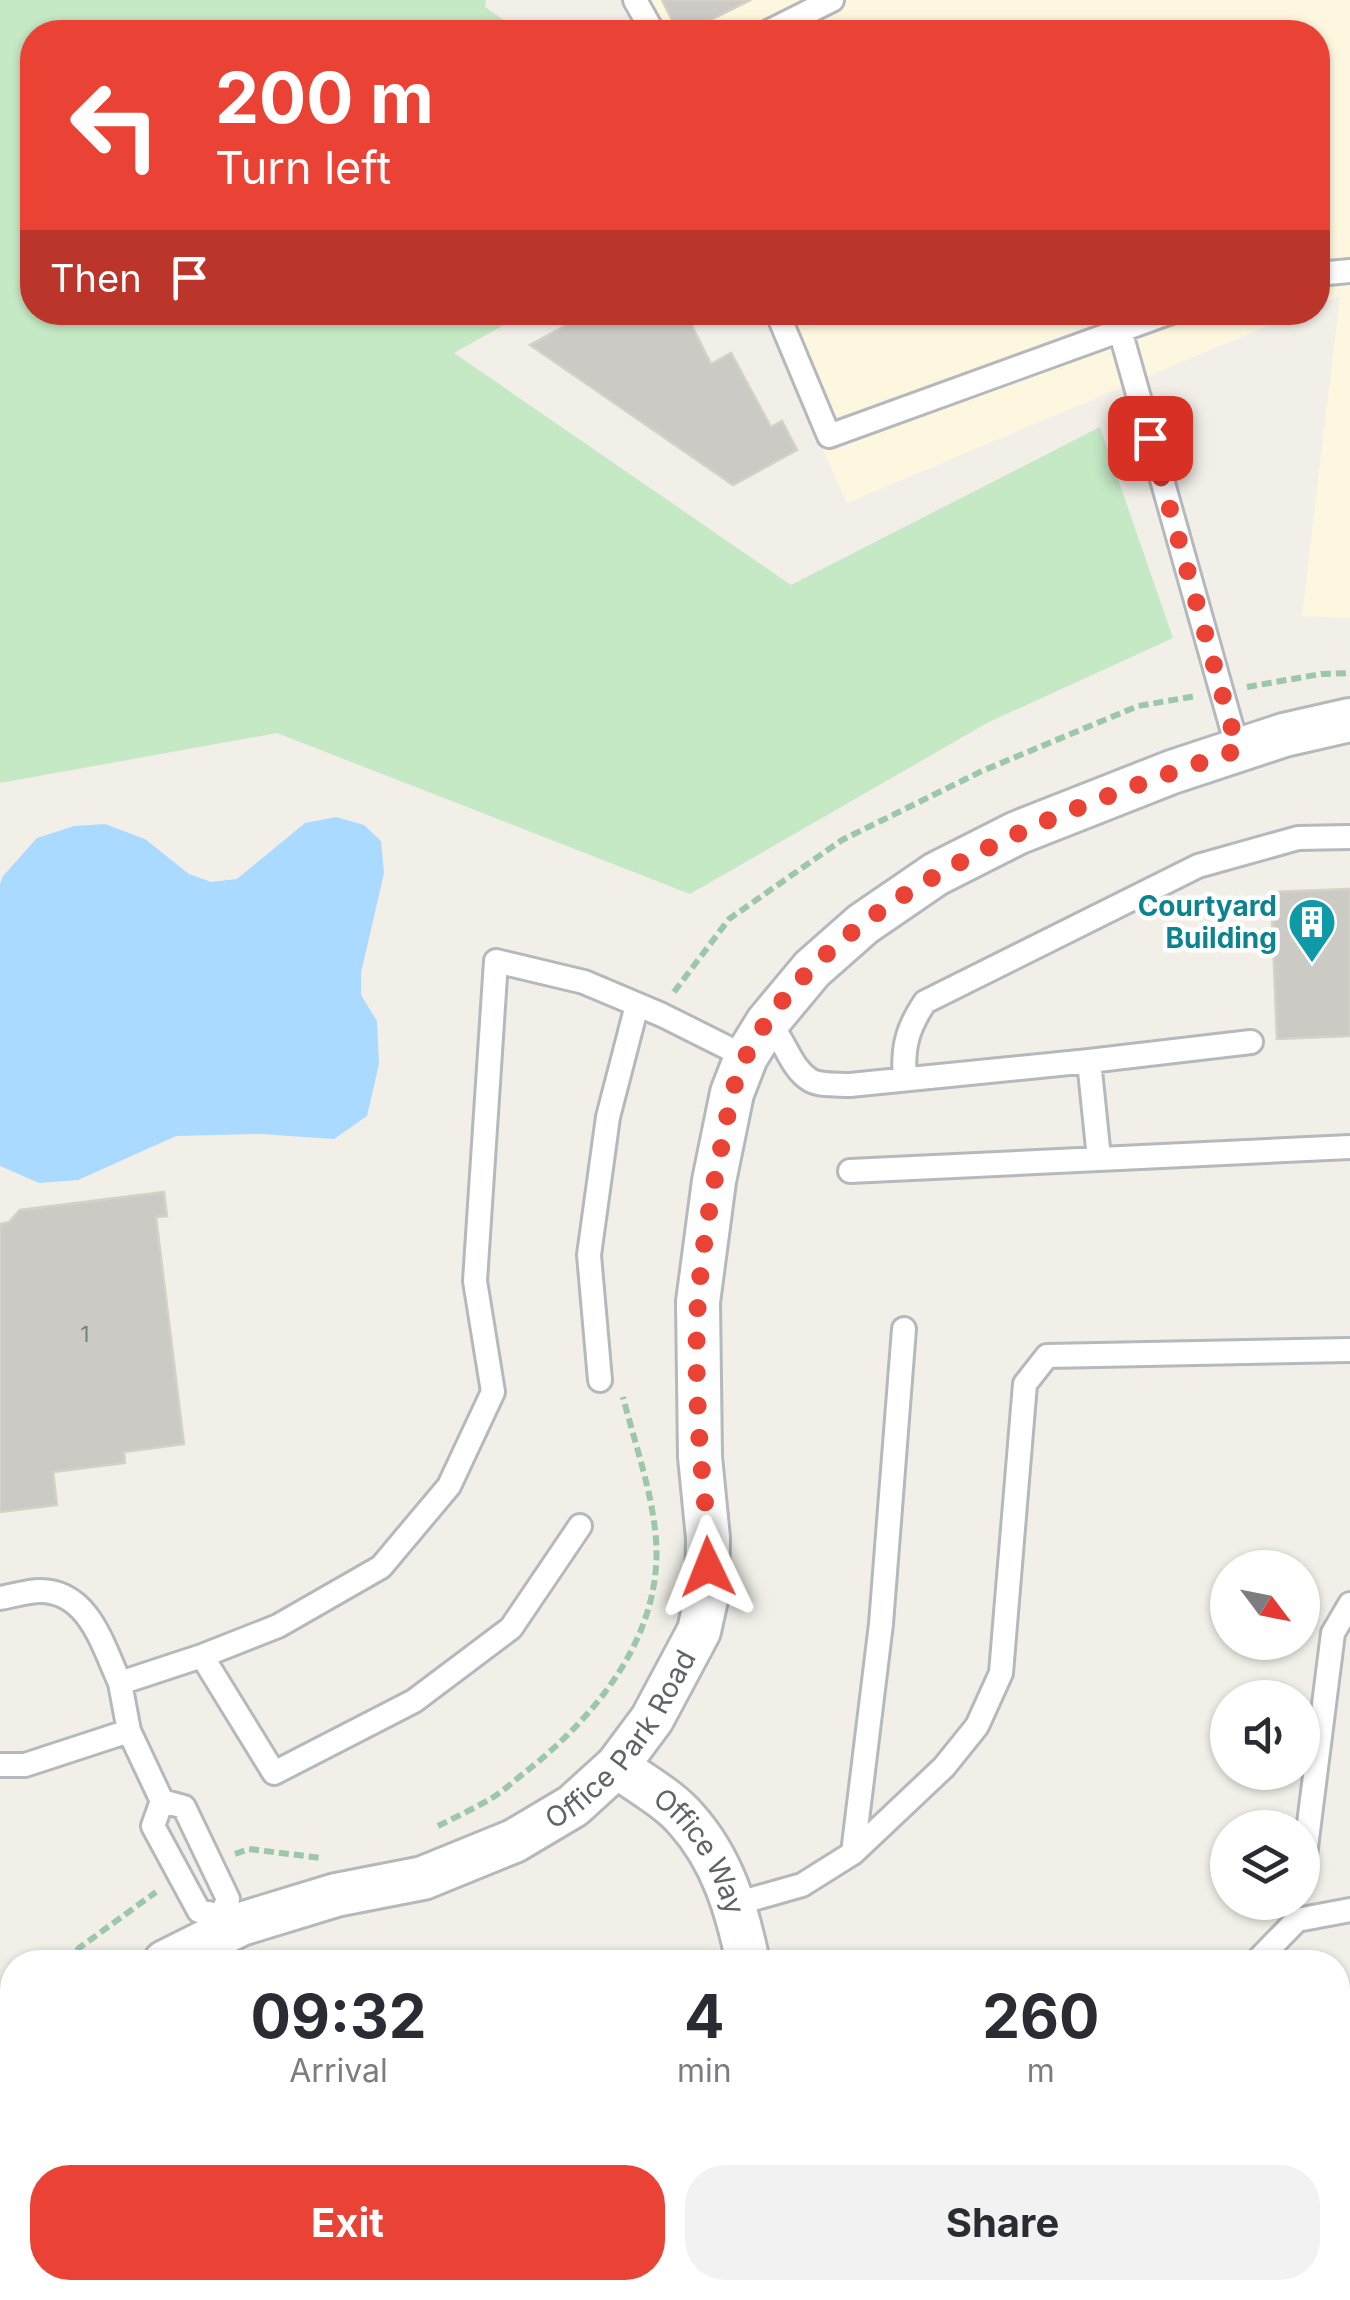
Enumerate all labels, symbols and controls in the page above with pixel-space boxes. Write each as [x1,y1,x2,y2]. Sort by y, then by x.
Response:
text: 200 m [215,55,434,140]
icon: left [50,60,180,190]
text: Turn left [215,140,391,195]
icon: arrive [162,250,217,305]
text: Then [50,255,142,301]
pin [1108,396,1193,481]
icon: arrive [1123,411,1178,466]
place label: Courtyard Building [1138,889,1277,955]
building icon: Courtyard Building [1286,896,1338,964]
house number: 1 [81,1321,89,1347]
position arrow [656,1515,760,1619]
north arrow [1210,1550,1320,1660]
map controls [1210,1550,1320,1920]
street label: Office Park Road [539,1644,703,1836]
button: sound [1210,1680,1320,1790]
street label: Office Way [647,1781,752,1918]
button: layers [1210,1810,1320,1920]
text: 09:32 [251,1980,427,2052]
text: 4 [684,1980,725,2052]
text: 260 [982,1980,1099,2052]
text: Arrival [289,2051,388,2090]
text: min [677,2051,732,2090]
text: m [1027,2051,1055,2090]
button: Exit [30,2165,665,2280]
button: Share [685,2165,1320,2280]

